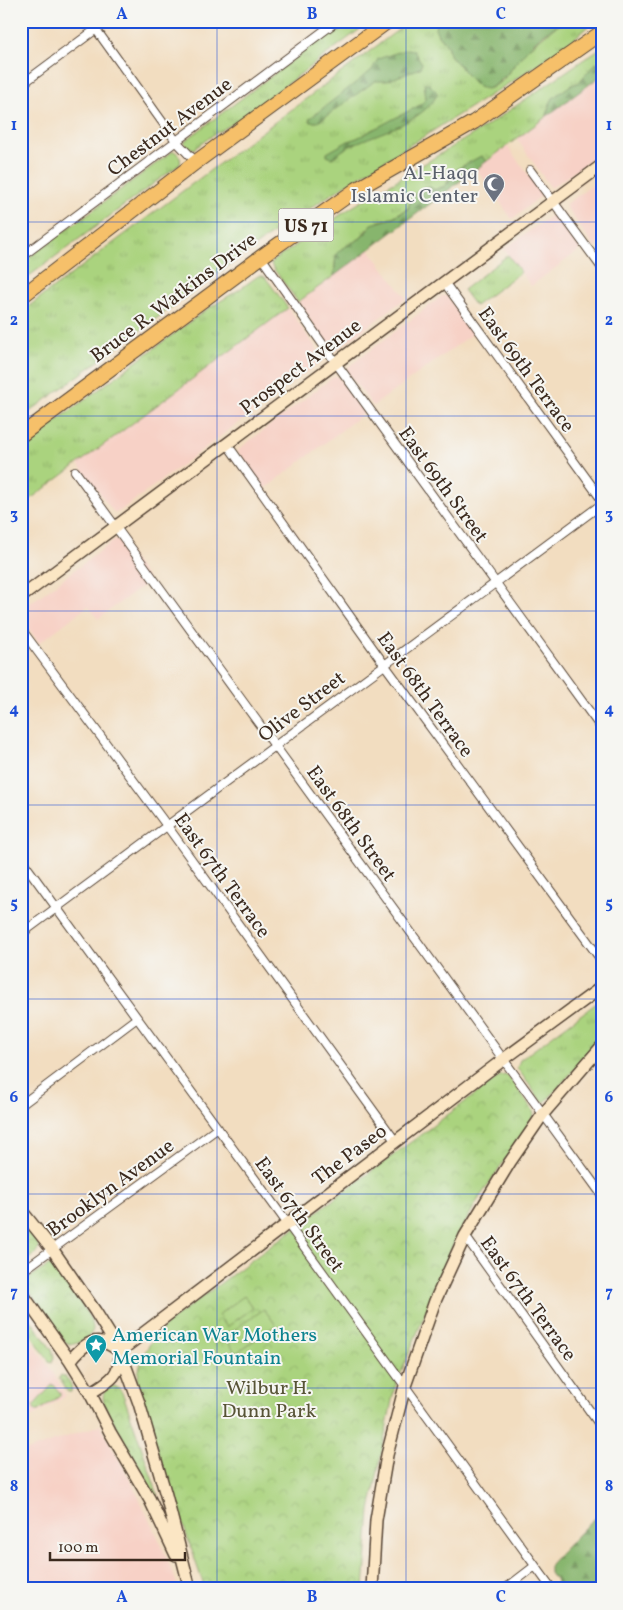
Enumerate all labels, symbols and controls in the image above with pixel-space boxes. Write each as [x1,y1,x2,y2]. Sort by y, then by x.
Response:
text: A [116,4,128,26]
text: B [307,4,318,26]
text: C [496,4,506,26]
street label: Chestnut Avenue [102,71,238,184]
text: 1 [11,115,17,137]
text: 1 [606,115,612,137]
place label: Al-Haqq Islamic Center [351,160,478,211]
mosque icon: Al-Haqq Islamic Center [482,172,506,203]
road number: US 71 [278,208,334,242]
street label: Bruce R. Watkins Drive [85,227,263,371]
street label: East 69th Terrace [470,302,581,439]
text: 2 [10,310,18,332]
text: 2 [605,310,613,332]
street label: Prospect Avenue [235,313,368,423]
street label: East 69th Street [391,421,494,549]
text: 3 [10,504,18,526]
text: 3 [605,504,613,526]
street label: East 68th Terrace [369,627,480,764]
street label: Olive Street [253,665,352,750]
text: 4 [9,699,19,721]
text: 4 [604,699,614,721]
street label: East 68th Street [299,760,402,888]
street label: East 67th Terrace [166,808,276,945]
text: 5 [10,893,18,915]
text: 5 [605,893,613,915]
text: 6 [10,1087,19,1109]
text: 6 [605,1087,614,1109]
street label: The Paseo [307,1118,393,1193]
street label: Brooklyn Avenue [42,1133,180,1244]
street label: East 67th Street [247,1152,350,1279]
street label: East 67th Terrace [472,1231,582,1368]
text: 7 [10,1282,18,1304]
text: 7 [605,1282,613,1304]
place label: American War Mothers Memorial Fountain [112,1322,317,1373]
place icon: American War Mothers Memorial Fountain [84,1333,108,1364]
park label: Wilbur H. Dunn Park [222,1375,316,1426]
text: 8 [10,1476,18,1498]
text: 8 [605,1476,613,1498]
scale bar [50,1530,185,1562]
text: 100 m [58,1538,98,1559]
text: A [116,1587,128,1609]
text: B [307,1587,318,1609]
text: C [496,1587,506,1609]

